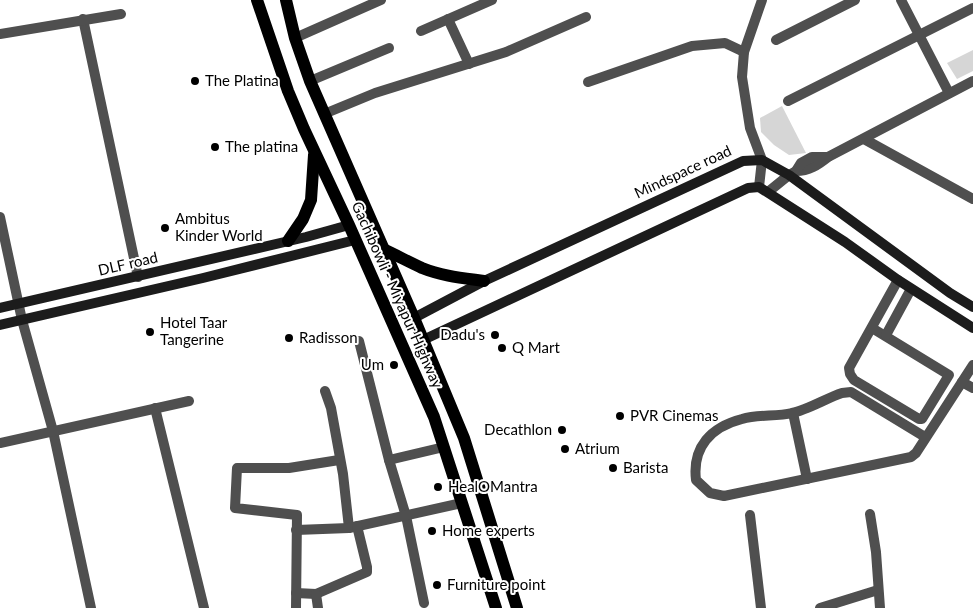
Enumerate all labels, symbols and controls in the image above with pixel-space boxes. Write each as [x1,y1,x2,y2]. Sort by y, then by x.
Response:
place label: The Platina [205,71,279,89]
marker: The Platina [189,75,201,87]
place label: The platina [225,137,298,155]
marker: The platina [209,141,221,153]
street label: Mindspace road [631,141,734,201]
street label: Gachibowli - Miyapur Highway [349,198,447,391]
place label: Ambitus Kinder World [175,209,263,244]
marker: Ambitus Kinder World [159,222,171,234]
street label: DLF road [96,247,159,279]
place label: Hotel Taar Tangerine [160,313,228,348]
place label: Dadu's [440,325,485,343]
marker: Hotel Taar Tangerine [144,326,156,338]
place label: Radisson [299,328,358,346]
marker: Dadu's [489,329,501,341]
marker: Radisson [283,332,295,344]
place label: Q Mart [512,338,560,356]
marker: Q Mart [496,342,508,354]
place label: Um [361,355,384,373]
marker: Um [388,359,400,371]
place label: PVR Cinemas [630,406,718,424]
marker: PVR Cinemas [614,410,626,422]
place label: Decathlon [484,420,552,438]
marker: Decathlon [556,424,568,436]
place label: Atrium [575,439,620,457]
marker: Atrium [559,443,571,455]
place label: Barista [623,458,668,476]
marker: Barista [607,462,619,474]
place label: HealOMantra [448,477,538,495]
marker: HealOMantra [432,481,444,493]
place label: Home experts [442,521,535,539]
marker: Home experts [426,525,438,537]
place label: Furniture point [447,575,546,593]
marker: Furniture point [431,579,443,591]

